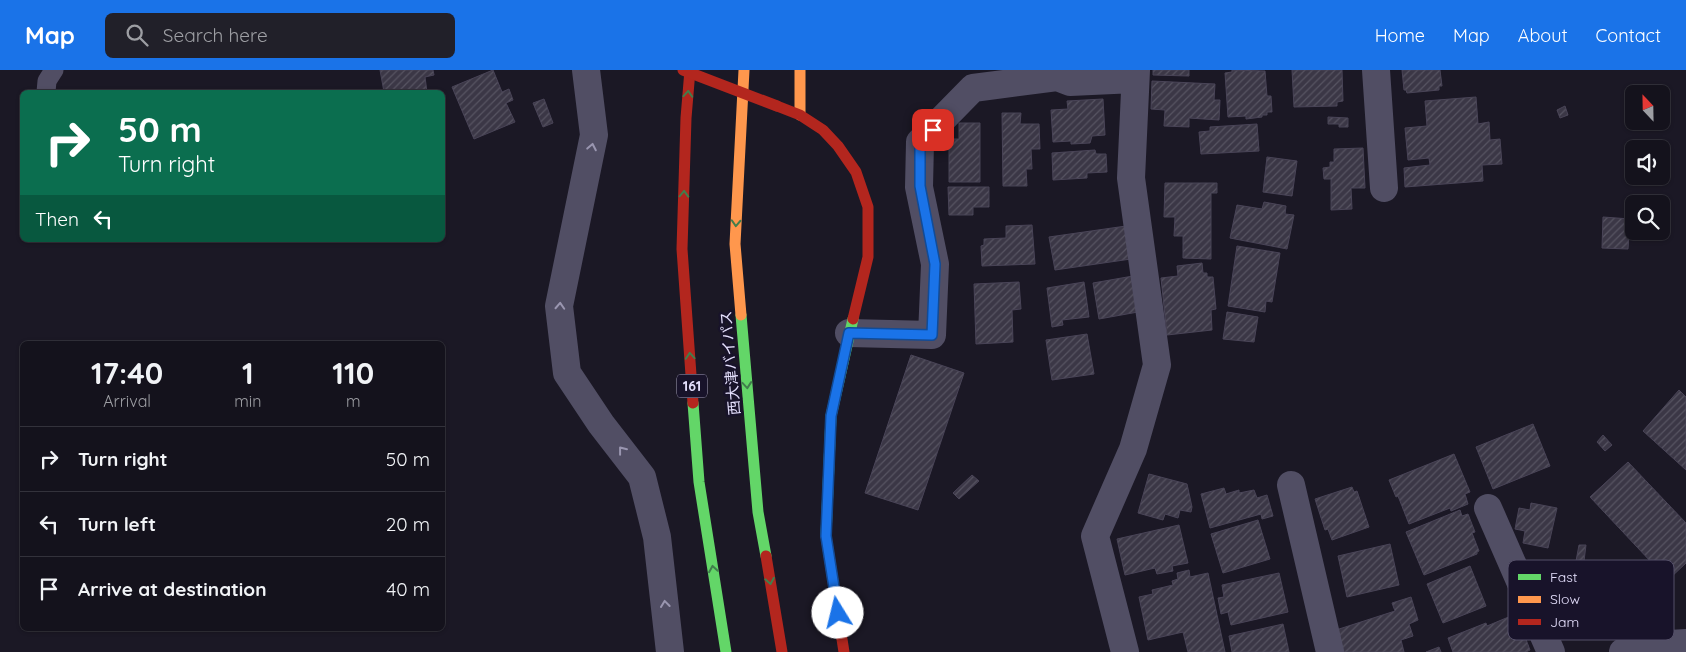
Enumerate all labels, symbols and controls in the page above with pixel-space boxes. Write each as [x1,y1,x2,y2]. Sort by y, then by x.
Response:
search box [105,13,455,58]
text: Map [25,20,75,50]
icon: search [123,21,151,49]
text: Search here [163,23,268,47]
text: Home [1375,24,1425,47]
text: Map [1453,24,1490,47]
text: About [1518,24,1568,47]
text: Contact [1596,24,1661,47]
north arrow [1625,85,1670,130]
map controls [1625,85,1670,240]
one-way arrow [683,90,694,98]
text: 50 m [118,107,202,151]
pin [912,109,954,151]
icon: right [35,110,100,175]
icon: arrive [919,116,947,144]
button: sound [1625,140,1670,185]
one-way arrow [586,142,597,151]
text: Turn right [118,150,215,178]
one-way arrow [679,189,689,197]
button: search [1625,195,1670,240]
icon: left [89,205,117,233]
text: Then [35,207,79,231]
one-way arrow [730,219,741,227]
one-way arrow [555,302,566,310]
street label: 西大津バイパス [716,310,744,416]
one-way arrow [685,351,696,359]
text: 17:40 [91,354,163,392]
text: 1 [242,354,254,392]
text: 110 [332,354,374,392]
road number: 161 [677,374,707,398]
one-way arrow [741,381,752,389]
text: Arrival [103,391,151,411]
text: min [234,391,261,411]
text: m [346,391,361,411]
icon: right [35,445,63,473]
text: Turn right [78,447,167,471]
text: 50 m [386,447,430,471]
one-way arrow [618,447,627,456]
icon: left [35,510,63,538]
text: Turn left [78,512,156,536]
text: 20 m [386,512,430,536]
legend [1508,560,1674,640]
one-way arrow [709,565,719,574]
text: Fast [1550,568,1578,586]
icon: arrive [35,575,63,603]
one-way arrow [764,576,774,585]
text: Arrive at destination [78,577,267,601]
text: 40 m [386,577,430,601]
position arrow [811,586,863,638]
text: Slow [1550,590,1580,608]
one-way arrow [660,599,671,607]
text: Jam [1550,613,1579,631]

